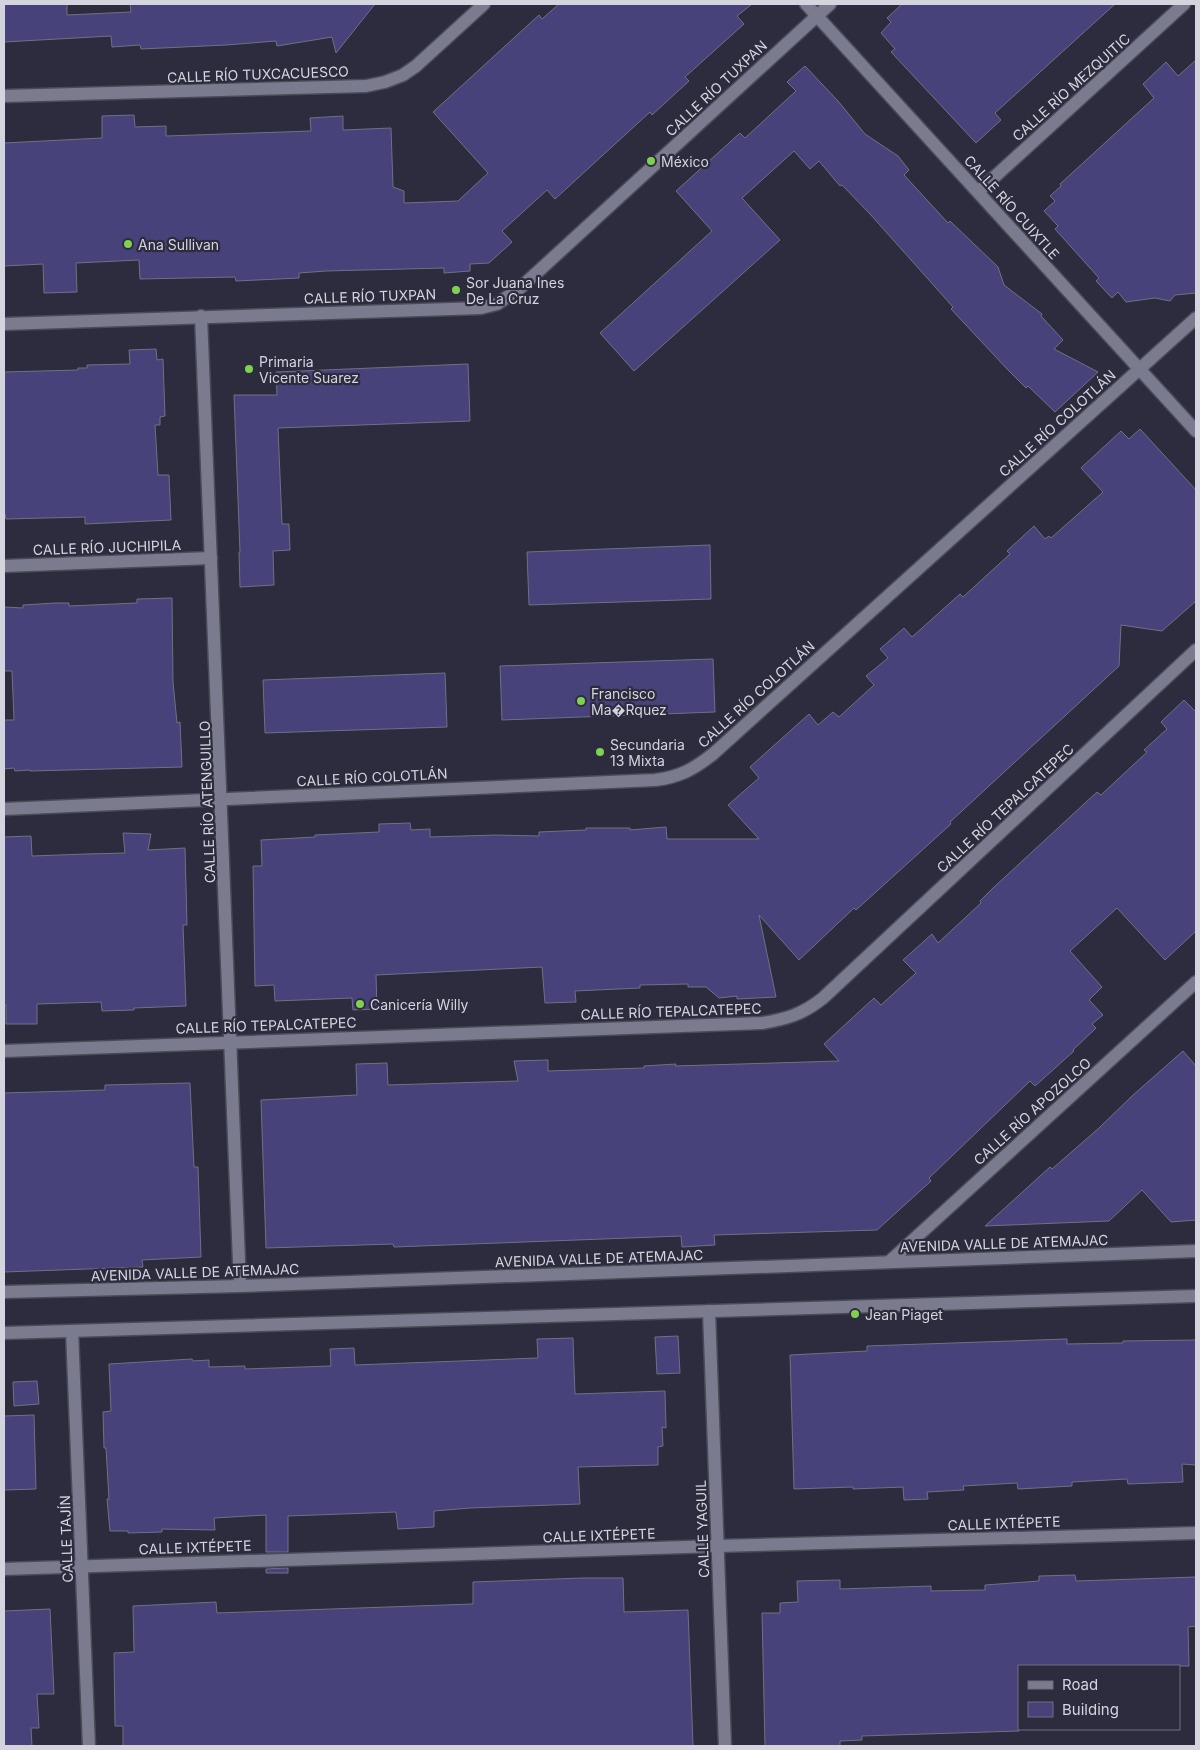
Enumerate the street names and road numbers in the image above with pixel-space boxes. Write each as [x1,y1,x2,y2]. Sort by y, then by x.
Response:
street label: CALLE RÍO MEZQUITIC [1009,30,1133,144]
street label: CALLE RÍO TUXPAN [662,37,770,139]
street label: CALLE RÍO TUXCACUESCO [167,62,349,86]
street label: CALLE RÍO CUIXTLE [961,152,1063,262]
street label: CALLE RÍO TUXPAN [304,285,436,307]
street label: CALLE RÍO COLOTLÁN [995,366,1119,480]
street label: CALLE RÍO JUCHIPILA [33,536,182,558]
street label: CALLE RÍO COLOTLÁN [694,637,818,751]
street label: CALLE RÍO ATENGUILLO [196,721,218,883]
street label: CALLE RÍO TEPALCATEPEC [933,740,1077,876]
street label: CALLE RÍO COLOTLÁN [296,765,448,789]
street label: CALLE RÍO TEPALCATEPEC [580,999,762,1023]
street label: CALLE RÍO TEPALCATEPEC [175,1013,357,1037]
street label: CALLE RÍO APOZOLCO [970,1054,1094,1168]
street label: AVENIDA VALLE DE ATEMAJAC [899,1231,1109,1255]
street label: AVENIDA VALLE DE ATEMAJAC [494,1246,704,1270]
street label: AVENIDA VALLE DE ATEMAJAC [90,1260,300,1284]
street label: CALLE YAGUIL [692,1480,712,1578]
street label: CALLE TAJÍN [56,1495,76,1583]
street label: CALLE IXTÉPETE [947,1513,1061,1533]
street label: CALLE IXTÉPETE [542,1525,656,1545]
street label: CALLE IXTÉPETE [138,1537,252,1557]

